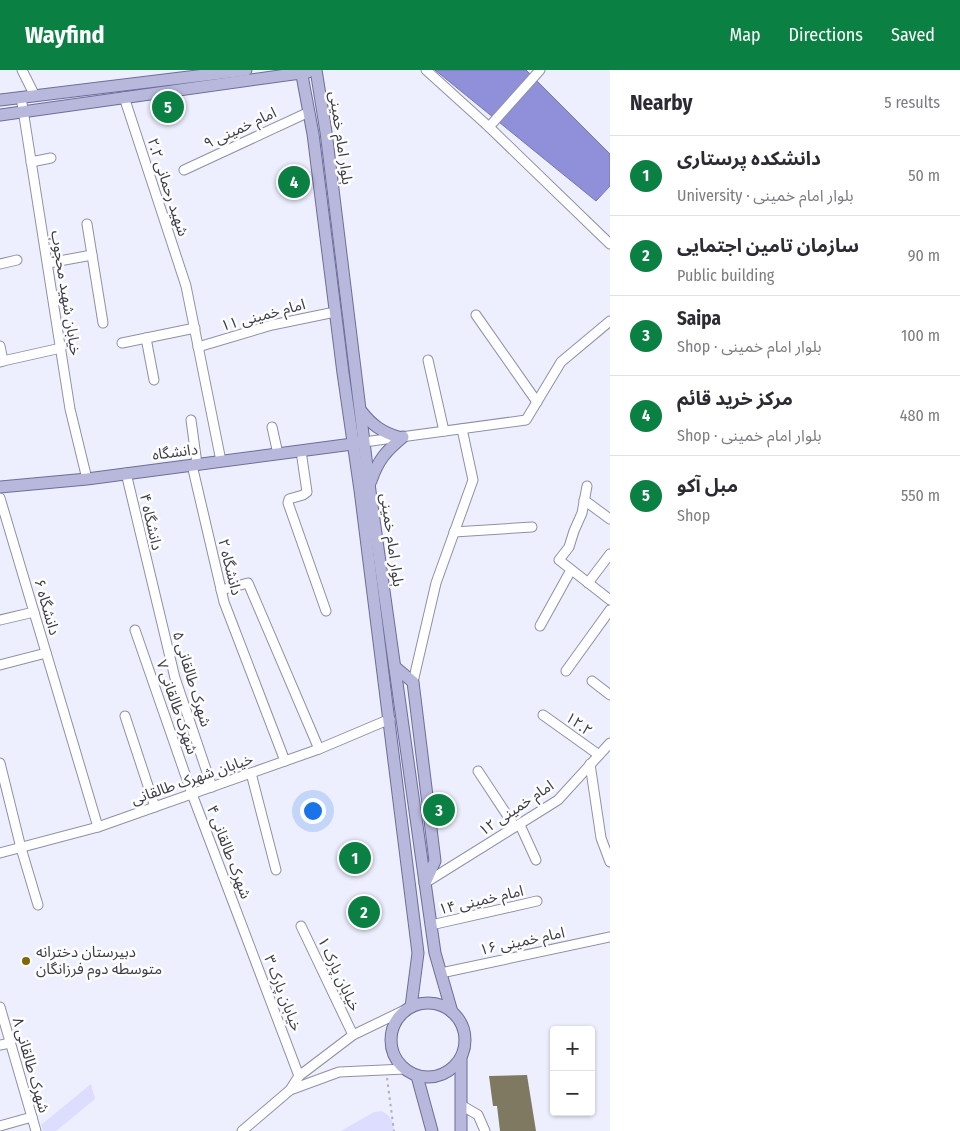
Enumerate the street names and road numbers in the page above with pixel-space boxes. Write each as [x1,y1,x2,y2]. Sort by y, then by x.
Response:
street label: بلوار امام خمینی [324,90,356,186]
street label: امام خمینی ۹ [201,103,280,154]
street label: شهید رحمانی ۲.۲ [144,136,192,239]
street label: خیابان شهید محجوب [47,229,85,357]
street label: امام خمینی ۱۱ [219,295,308,337]
street label: دانشگاه [151,440,199,464]
street label: دانشگاه ۴ [136,492,166,552]
street label: بلوار امام خمینی [375,492,407,588]
street label: دانشگاه ۲ [214,537,246,597]
street label: دانشگاه ۶ [30,577,64,637]
street label: شهرک طالقانی ۵ [169,629,215,729]
street label: شهرک طالقانی ۷ [152,657,202,757]
street label: ۱۲.۲ [562,708,596,740]
street label: خیابان شهرک طالقانی [129,750,255,808]
street label: امام خمینی ۱۲ [475,776,558,841]
street label: شهرک طالقانی ۴ [203,803,255,902]
street label: امام خمینی ۱۴ [437,881,526,920]
street label: امام خمینی ۱۶ [478,923,567,961]
street label: خیابان پارک ۱ [313,934,364,1015]
street label: خیابان پارک ۳ [259,952,306,1034]
street label: شهرک طالقانی ۸ [9,1015,53,1115]

